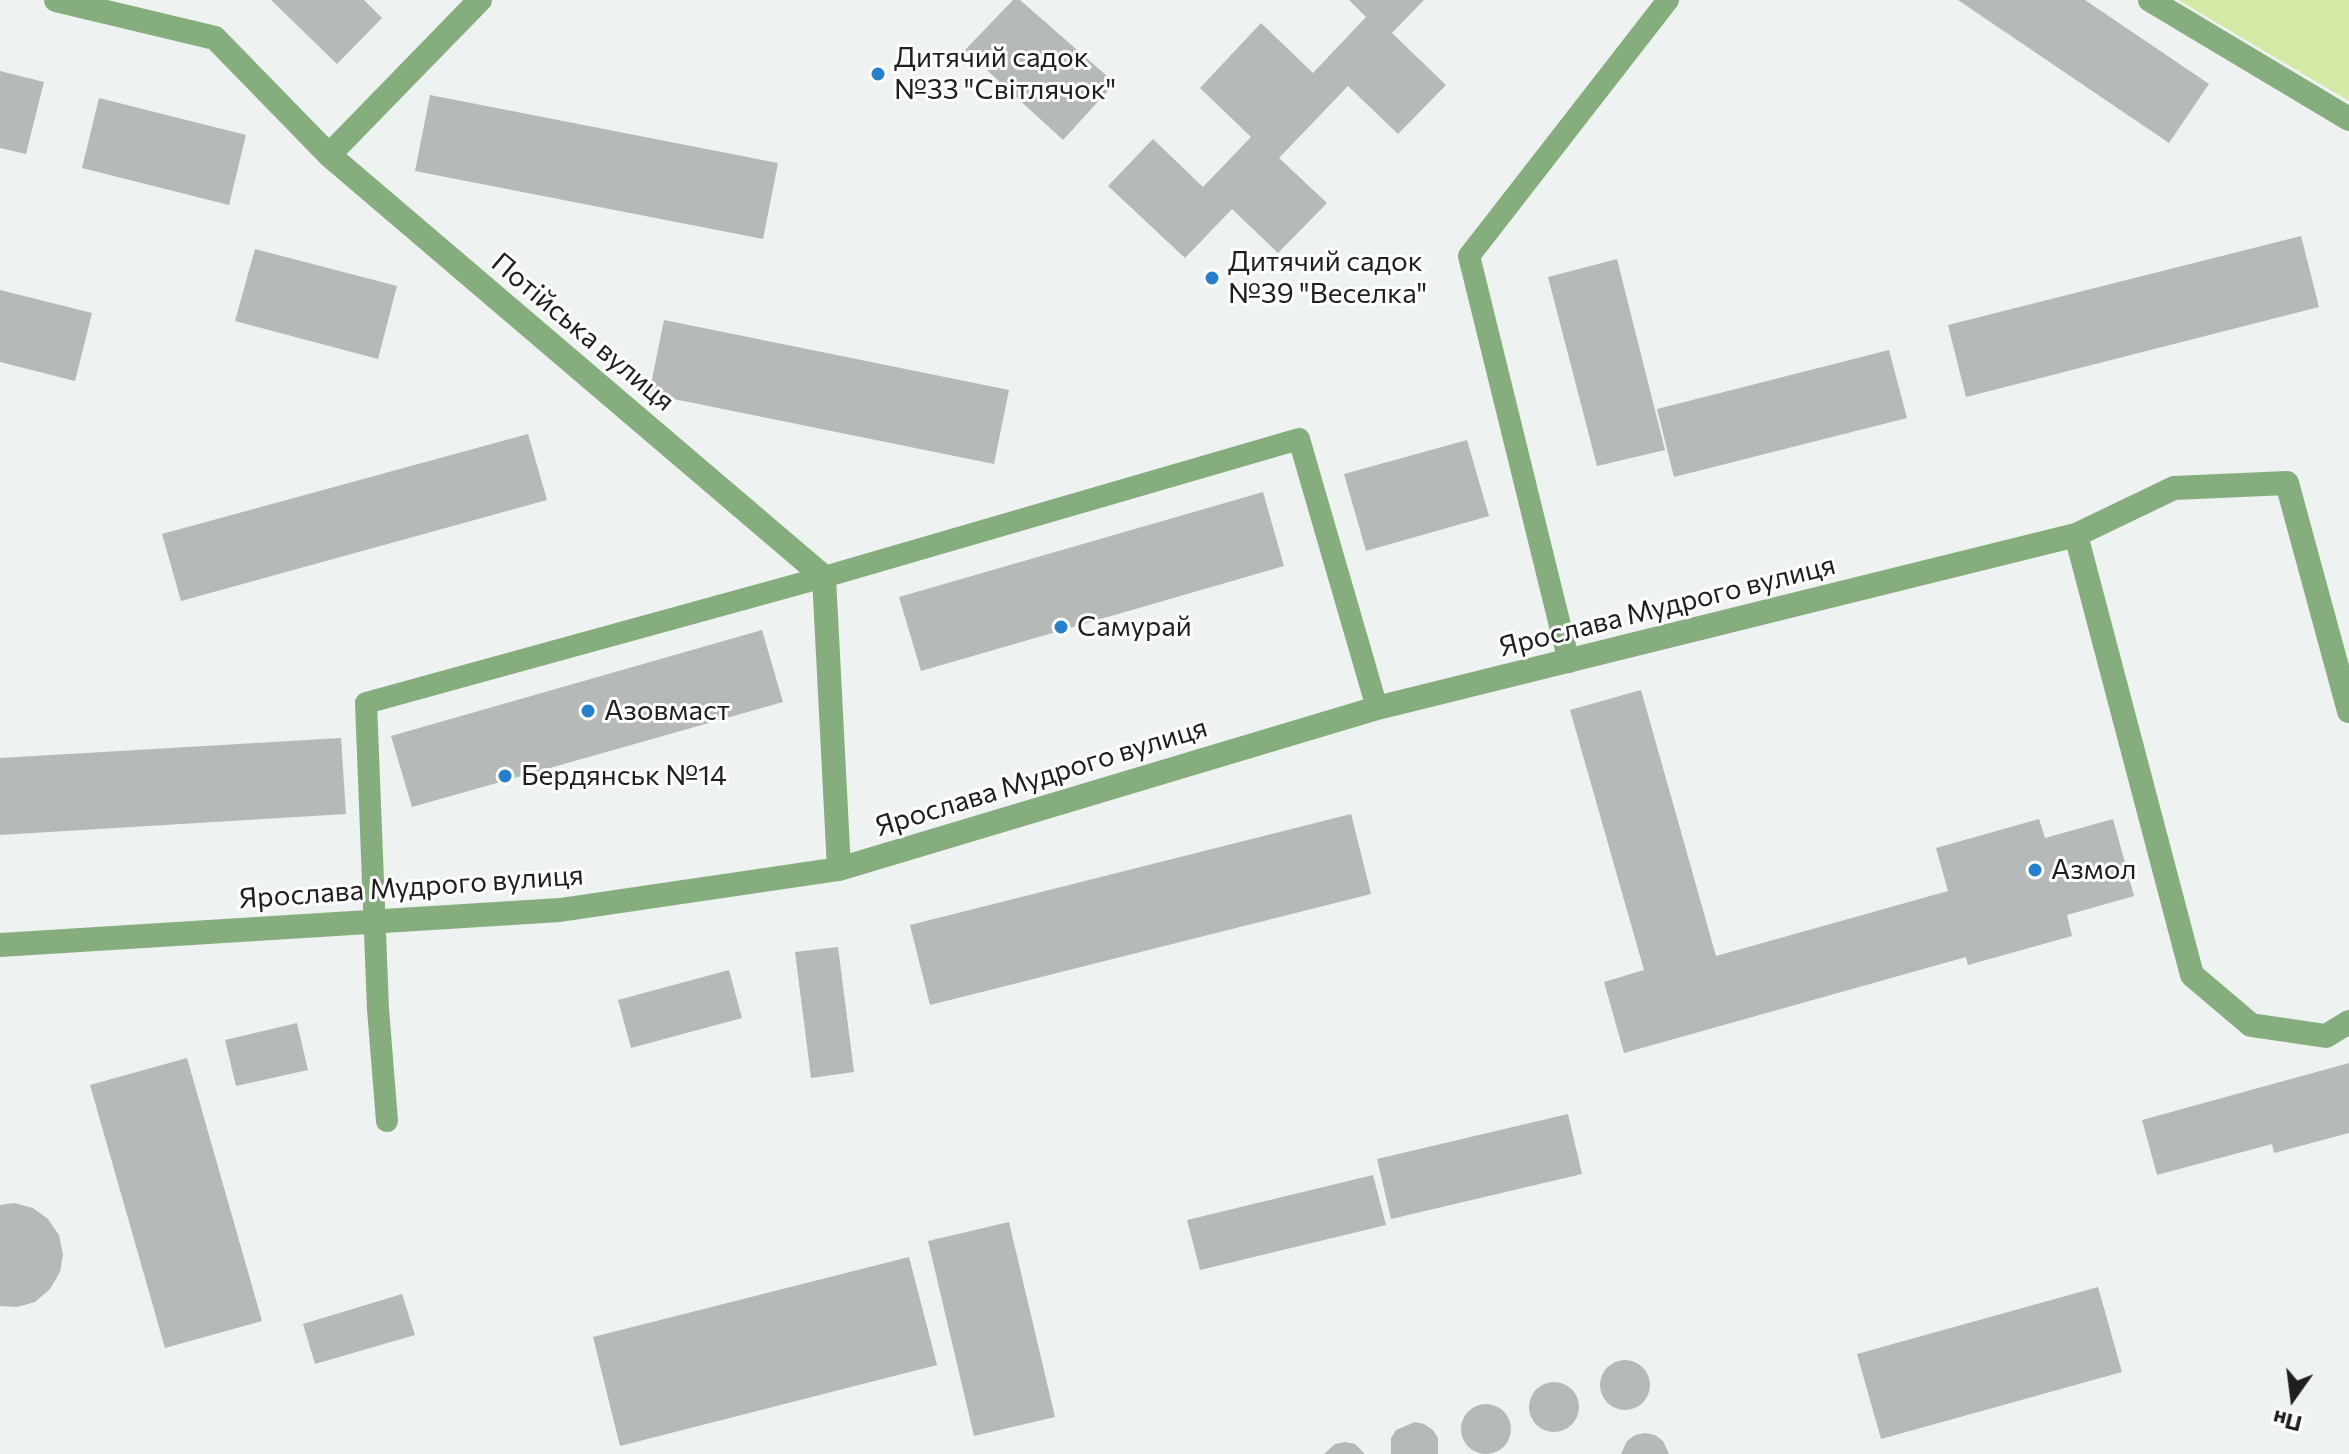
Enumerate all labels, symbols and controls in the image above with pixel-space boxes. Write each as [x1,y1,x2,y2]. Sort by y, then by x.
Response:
place label: Дитячий садок №33 "Світлячок" [894,41,1116,107]
marker: Дитячий садок №33 "Світлячок" [869,65,887,83]
place label: Дитячий садок №39 "Веселка" [1228,245,1427,311]
street label: Потійська вулиця [485,246,681,418]
marker: Дитячий садок №39 "Веселка" [1203,269,1221,287]
street label: Ярослава Мудрого вулиця [1495,548,1839,664]
place label: Самурай [1077,610,1192,644]
marker: Самурай [1052,618,1070,636]
place label: Азовмаст [604,694,730,728]
marker: Азовмаст [579,702,597,720]
street label: Ярослава Мудрого вулиця [871,710,1211,844]
place label: Бердянськ №14 [521,759,727,793]
marker: Бердянськ №14 [496,767,514,785]
place label: Азмол [2051,853,2136,887]
street label: Ярослава Мудрого вулиця [237,858,585,916]
marker: Азмол [2026,861,2044,879]
north arrow [2253,1358,2333,1438]
text: Пн [2270,1405,2304,1438]

